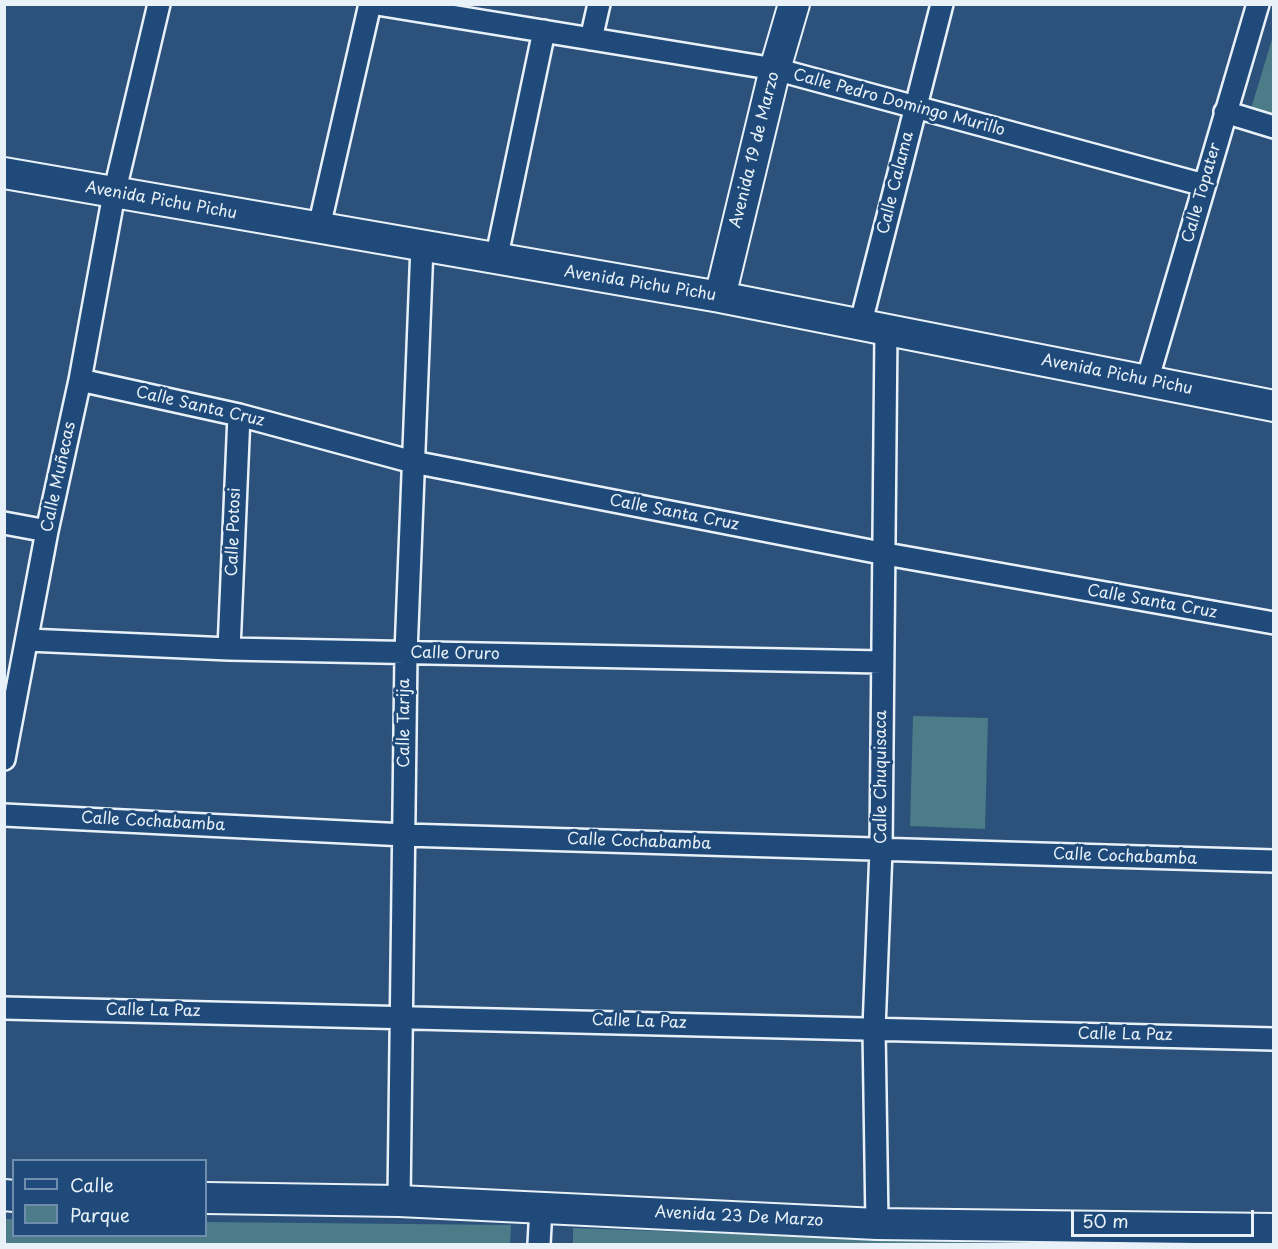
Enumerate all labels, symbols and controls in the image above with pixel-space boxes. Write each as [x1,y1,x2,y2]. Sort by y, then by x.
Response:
street label: Calle Pedro Domingo Murillo [791,65,1007,141]
street label: Avenida 19 de Marzo [726,70,784,230]
street label: Calle Calama [874,130,918,236]
street label: Calle Topater [1179,141,1225,245]
street label: Avenida Pichu Pichu [84,178,238,224]
street label: Avenida Pichu Pichu [563,263,717,305]
street label: Avenida Pichu Pichu [1040,351,1194,399]
street label: Calle Santa Cruz [134,383,266,431]
street label: Calle Muñecas [38,420,80,534]
street label: Calle Potosi [223,487,245,577]
street label: Calle Santa Cruz [608,491,740,535]
street label: Calle Santa Cruz [1086,581,1218,623]
street label: Calle Oruro [410,644,500,664]
street label: Calle Tarija [395,678,415,768]
street label: Calle Chuquisaca [872,710,892,844]
street label: Calle Cochabamba [80,809,226,835]
street label: Calle Cochabamba [566,830,712,854]
street label: Calle Cochabamba [1052,845,1198,869]
street label: Calle La Paz [105,1001,201,1021]
street label: Calle La Paz [591,1011,687,1033]
street label: Calle La Paz [1077,1025,1173,1045]
legend [12,1159,207,1237]
text: Calle [70,1171,114,1198]
scale bar [1074,1198,1257,1236]
text: Parque [70,1201,130,1228]
street label: Avenida 23 De Marzo [654,1203,824,1231]
text: 50 m [1082,1207,1129,1234]

